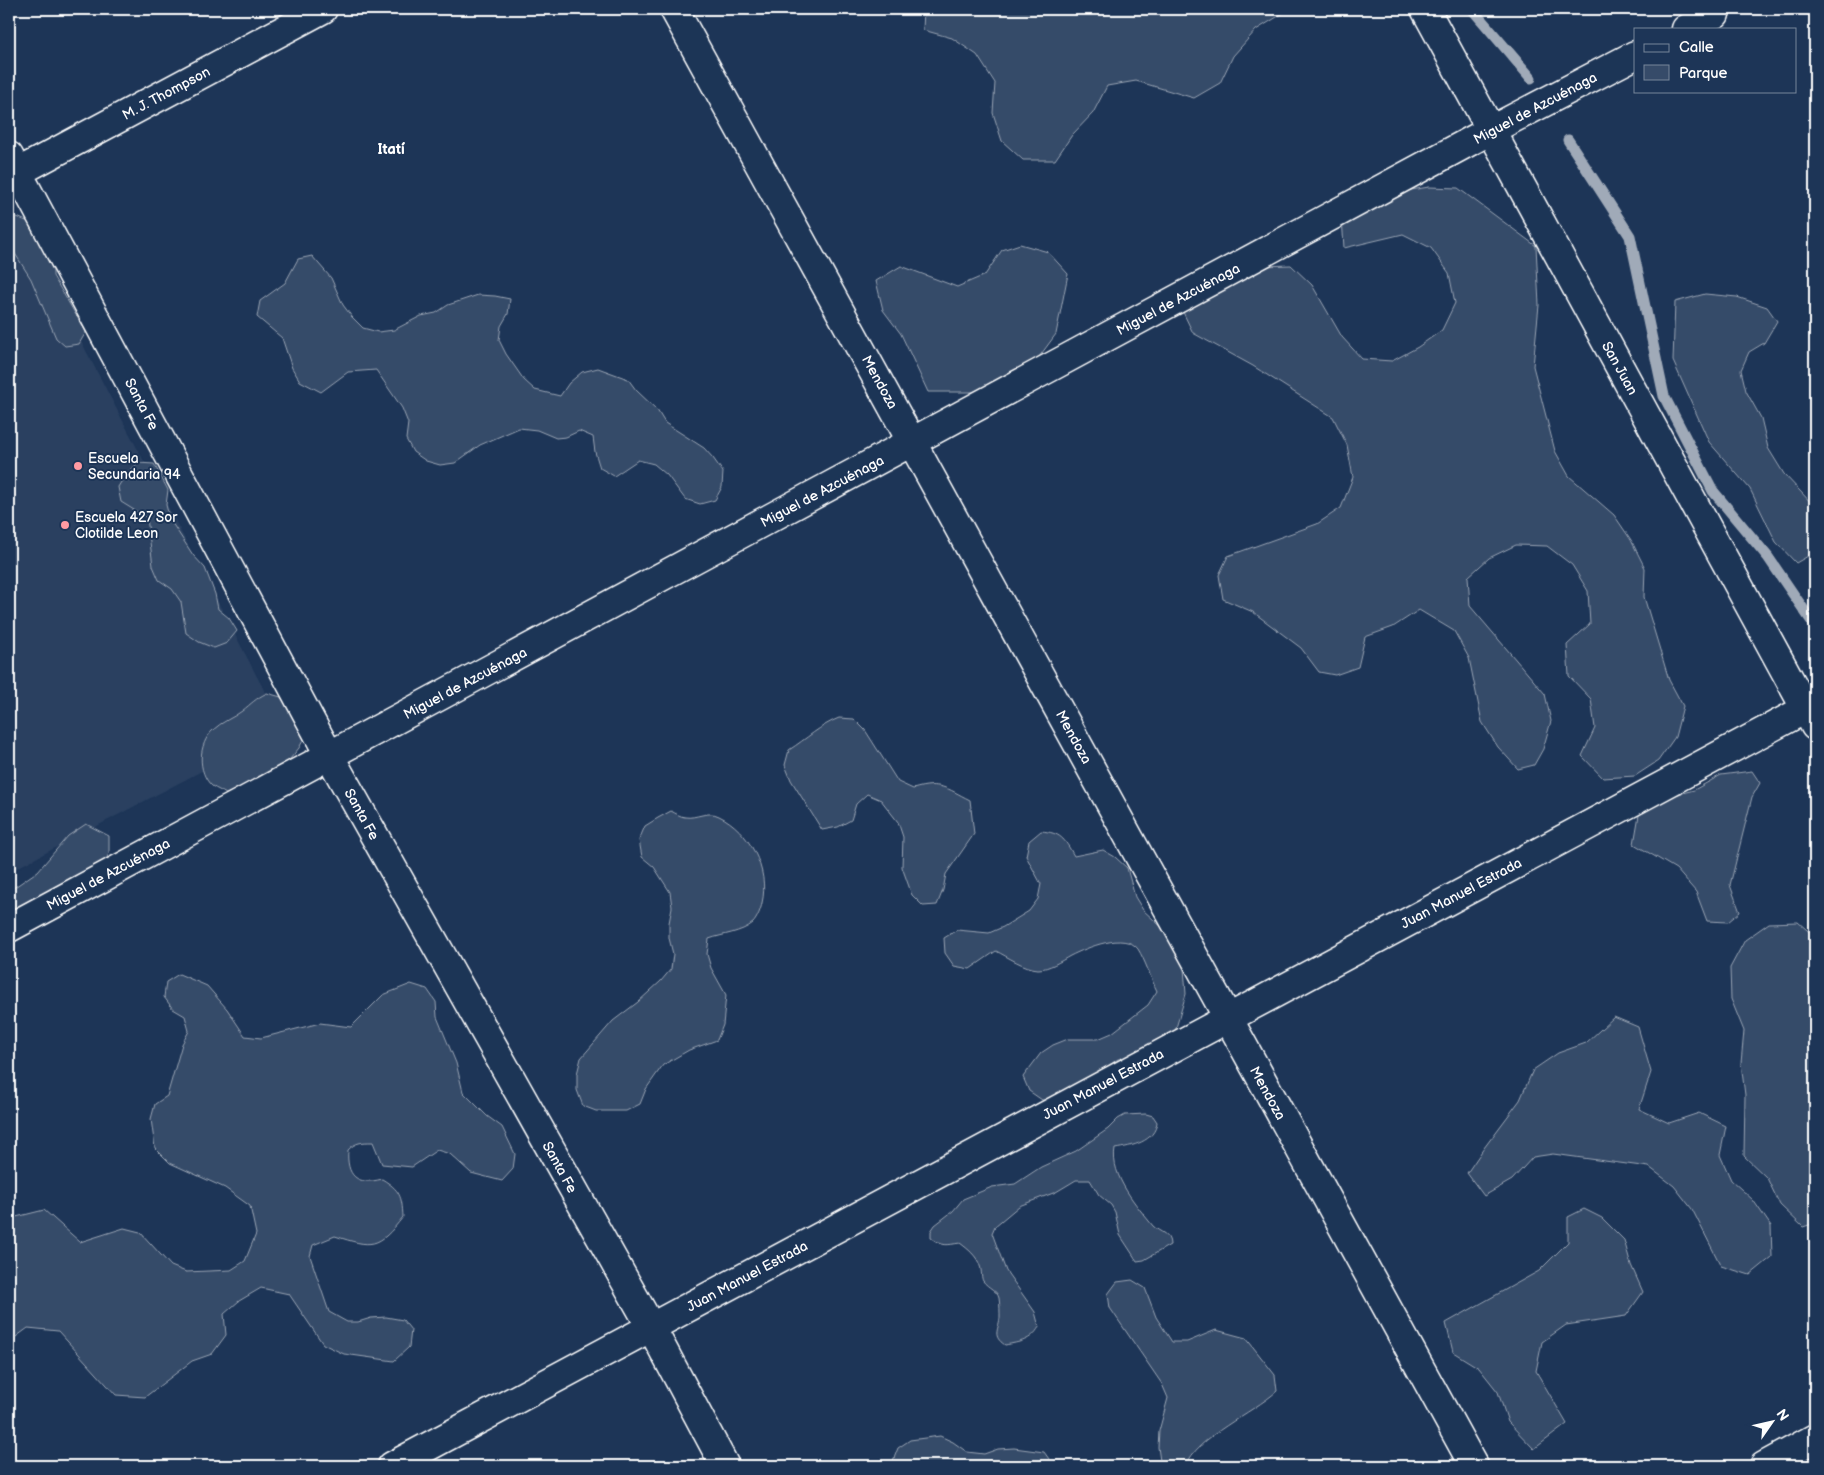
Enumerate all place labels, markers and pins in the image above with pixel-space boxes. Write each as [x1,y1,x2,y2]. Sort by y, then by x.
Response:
place label: Escuela Secundaria 94 [88,450,181,483]
marker: Escuela Secundaria 94 [72,460,84,472]
place label: Escuela 427 Sor Clotilde Leon [75,509,178,542]
marker: Escuela 427 Sor Clotilde Leon [59,519,71,531]

